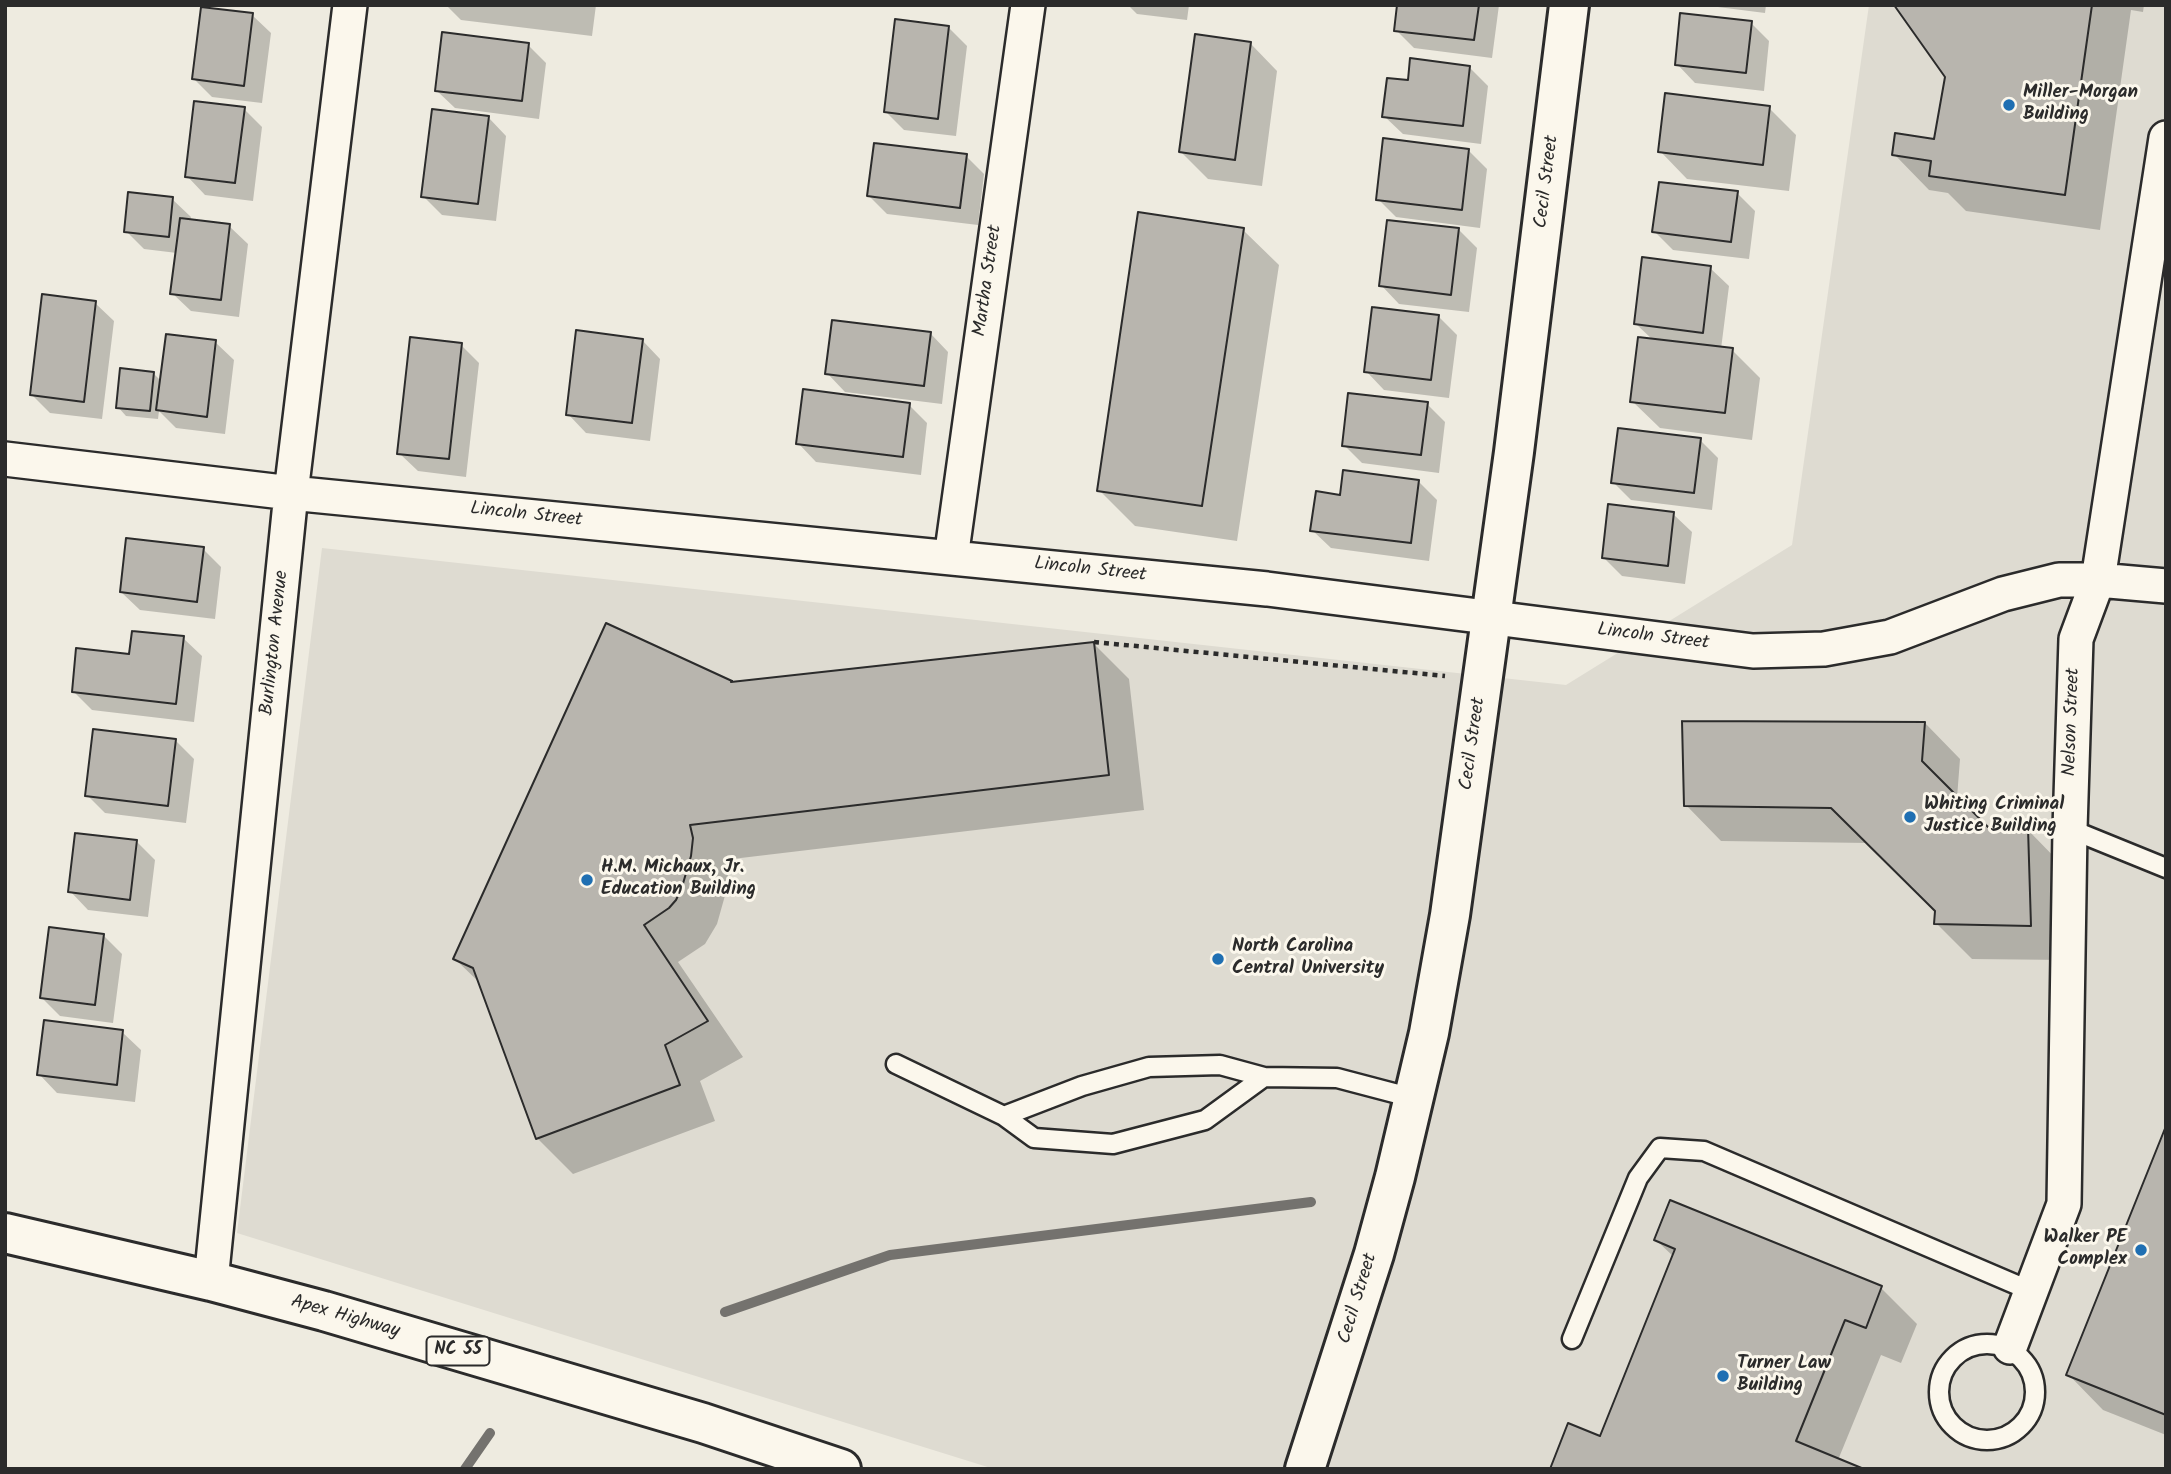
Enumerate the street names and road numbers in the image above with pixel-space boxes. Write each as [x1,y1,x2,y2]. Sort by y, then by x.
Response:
street label: Cecil Street [1531,134,1565,230]
street label: Martha Street [970,224,1008,338]
street label: Lincoln Street [469,499,583,533]
street label: Lincoln Street [1033,554,1147,588]
street label: Burlington Avenue [257,569,295,717]
street label: Lincoln Street [1596,620,1710,656]
street label: Nelson Street [2060,667,2086,777]
street label: Cecil Street [1456,696,1492,792]
street label: Cecil Street [1334,1251,1384,1347]
street label: Apex Highway [288,1292,402,1344]
road number: NC 55 [426,1336,490,1366]

